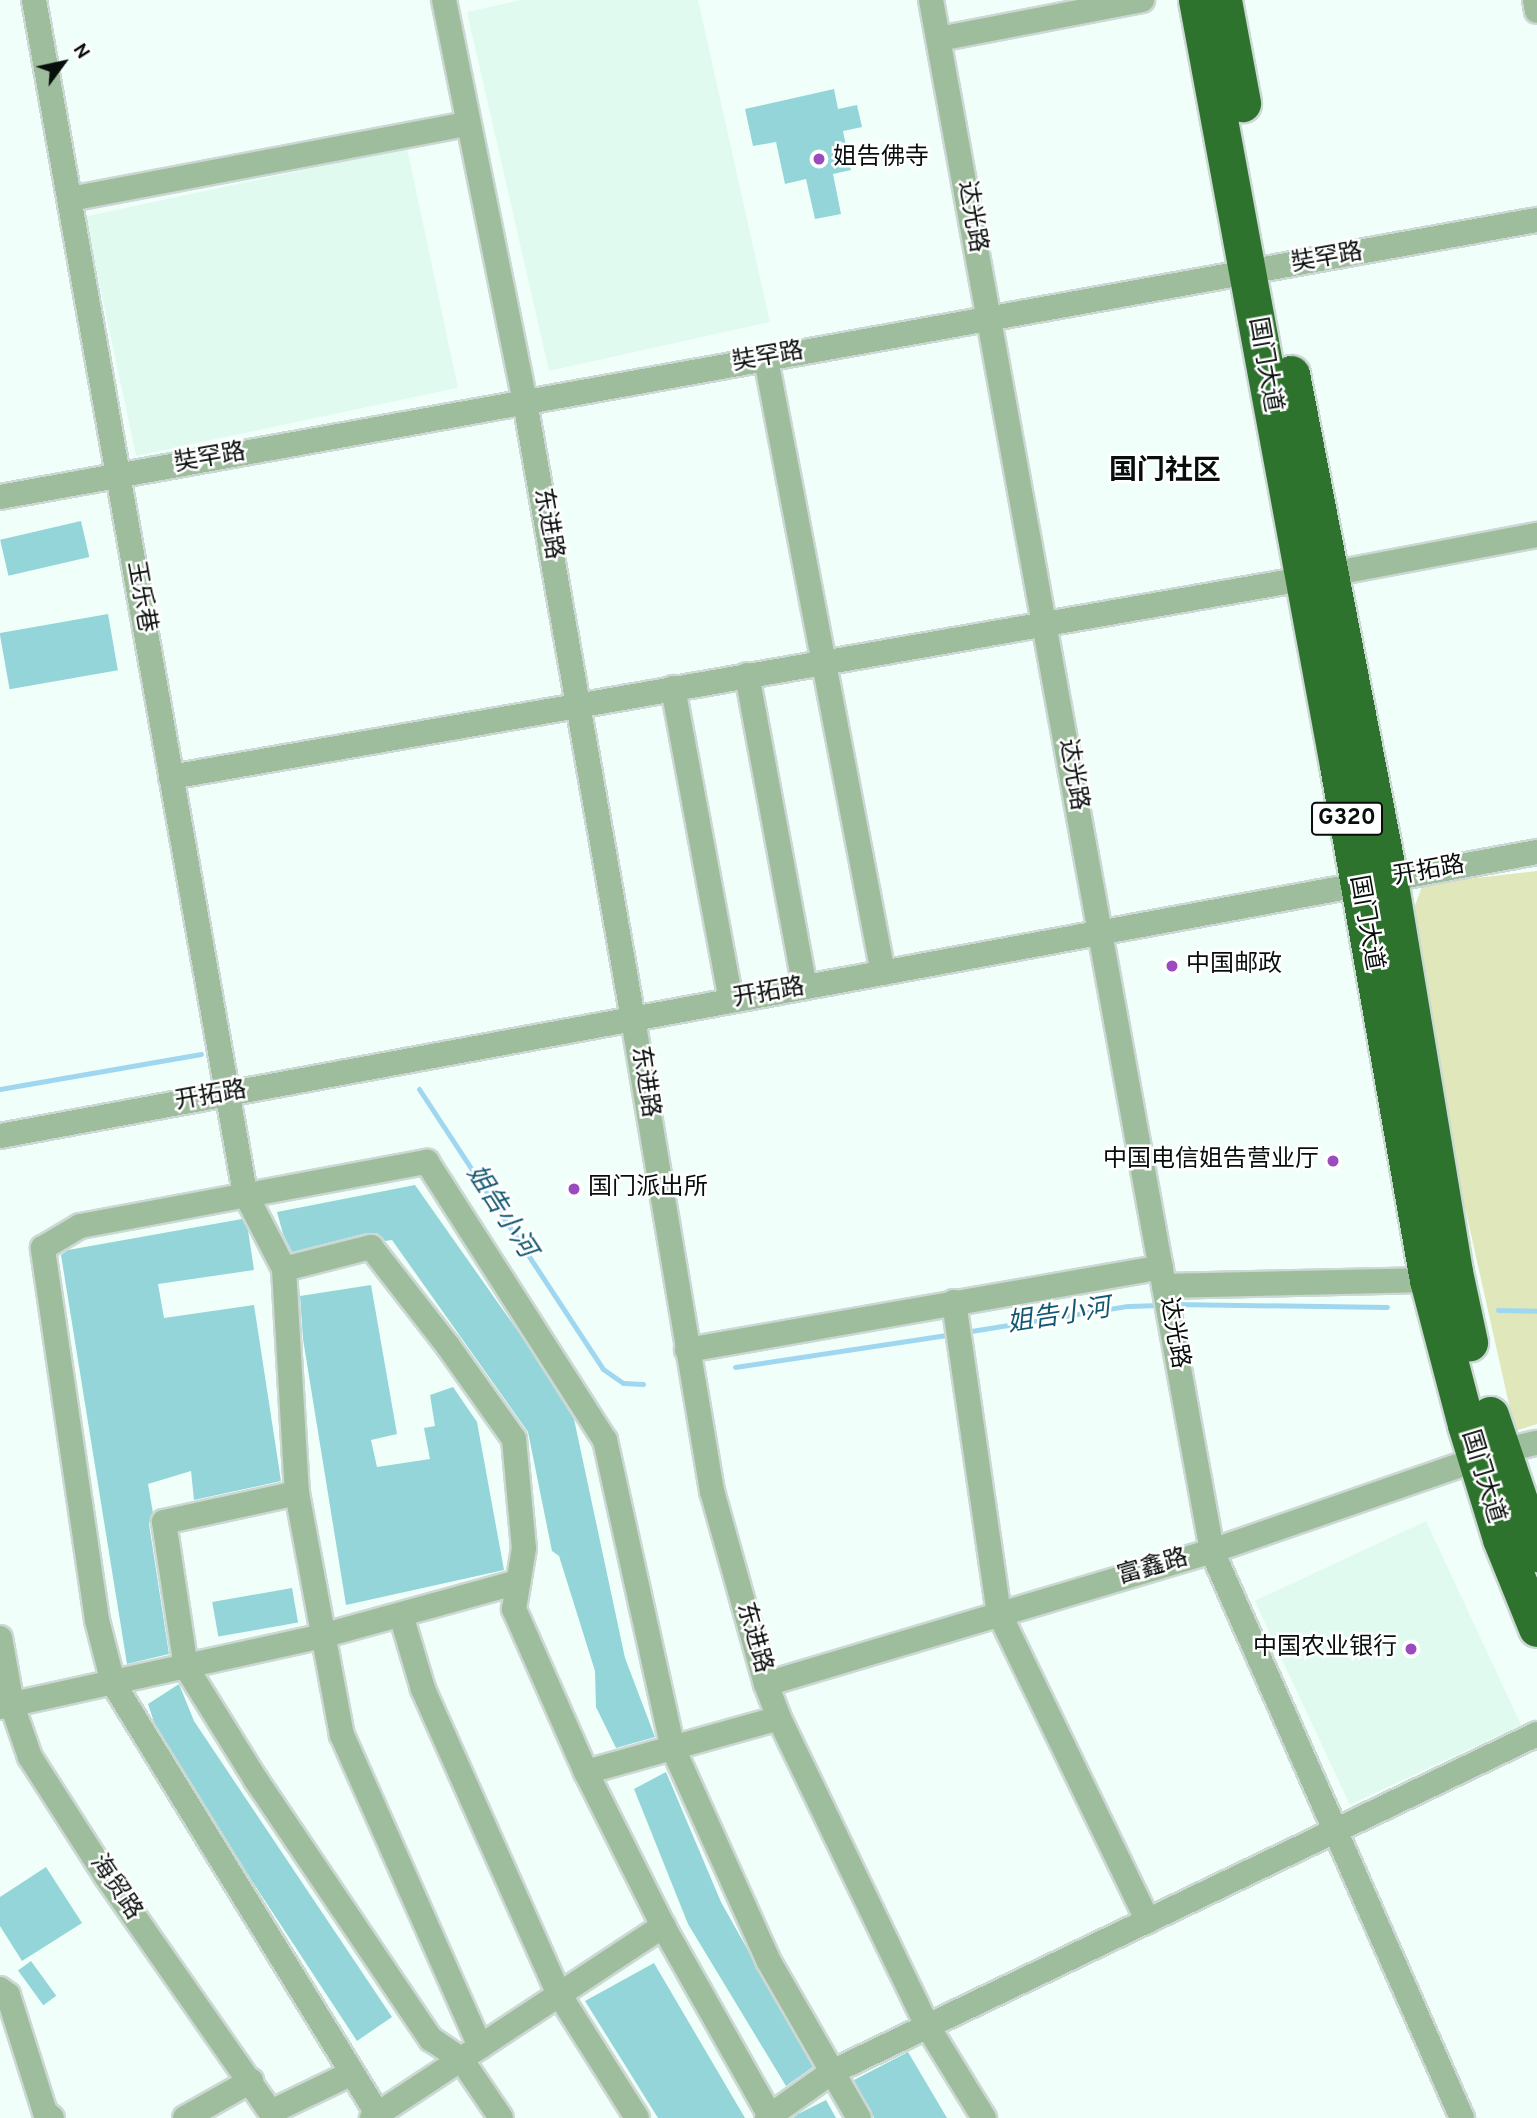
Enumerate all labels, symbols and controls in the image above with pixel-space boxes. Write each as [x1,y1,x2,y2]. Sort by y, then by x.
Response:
north arrow [28,28,98,98]
text: N [67,39,94,64]
place label: 姐告佛寺 [833,145,929,173]
marker: 姐告佛寺 [811,151,827,167]
street label: 达光路 [951,179,991,255]
street label: 奘罕路 [1289,239,1365,279]
street label: 国门大道 [1241,315,1287,415]
street label: 奘罕路 [730,338,806,378]
street label: 奘罕路 [172,439,248,479]
district label: 国门社区 [1109,455,1221,489]
street label: 东进路 [527,486,567,562]
street label: 玉乐巷 [120,559,160,635]
street label: 达光路 [1052,737,1092,813]
road number: G320 [1310,800,1384,838]
street label: 开拓路 [1391,852,1467,892]
street label: 国门大道 [1342,873,1388,973]
place label: 中国邮政 [1186,952,1282,980]
marker: 中国邮政 [1164,958,1180,974]
street label: 开拓路 [731,974,807,1014]
street label: 东进路 [624,1044,664,1120]
street label: 开拓路 [173,1077,249,1117]
place label: 中国电信姐告营业厅 [1103,1147,1319,1175]
marker: 中国电信姐告营业厅 [1325,1153,1341,1169]
water label: 姐告小河 [459,1160,541,1264]
place label: 国门派出所 [588,1175,708,1203]
marker: 国门派出所 [566,1181,582,1197]
water label: 姐告小河 [1005,1293,1113,1341]
street label: 达光路 [1153,1295,1193,1371]
street label: 国门大道 [1454,1427,1510,1527]
street label: 富鑫路 [1114,1544,1192,1592]
street label: 东进路 [729,1599,777,1677]
place label: 中国农业银行 [1253,1635,1397,1663]
marker: 中国农业银行 [1403,1641,1419,1657]
street label: 海贸路 [83,1850,147,1926]

